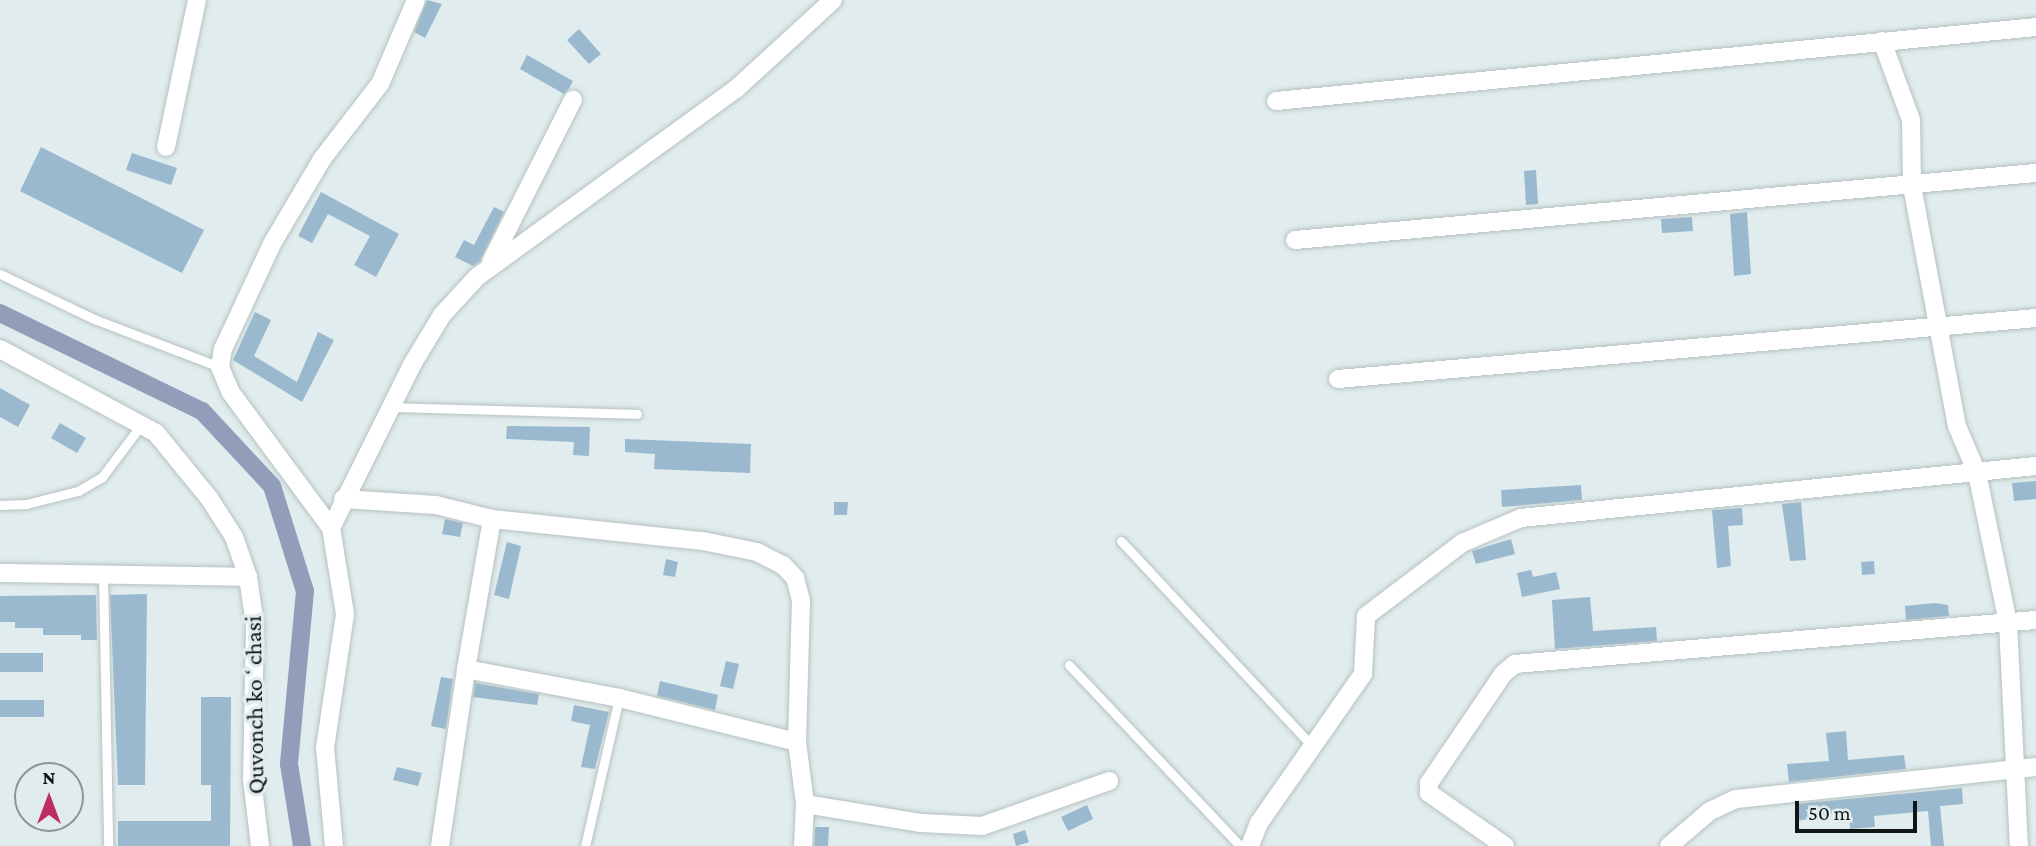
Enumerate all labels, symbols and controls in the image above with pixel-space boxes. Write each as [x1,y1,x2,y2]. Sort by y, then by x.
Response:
street label: Quvonch koʻchasi [238,616,270,794]
north arrow [14,762,84,832]
text: N [43,767,55,788]
scale bar [1798,786,1920,830]
text: 50 m [1808,801,1851,825]

